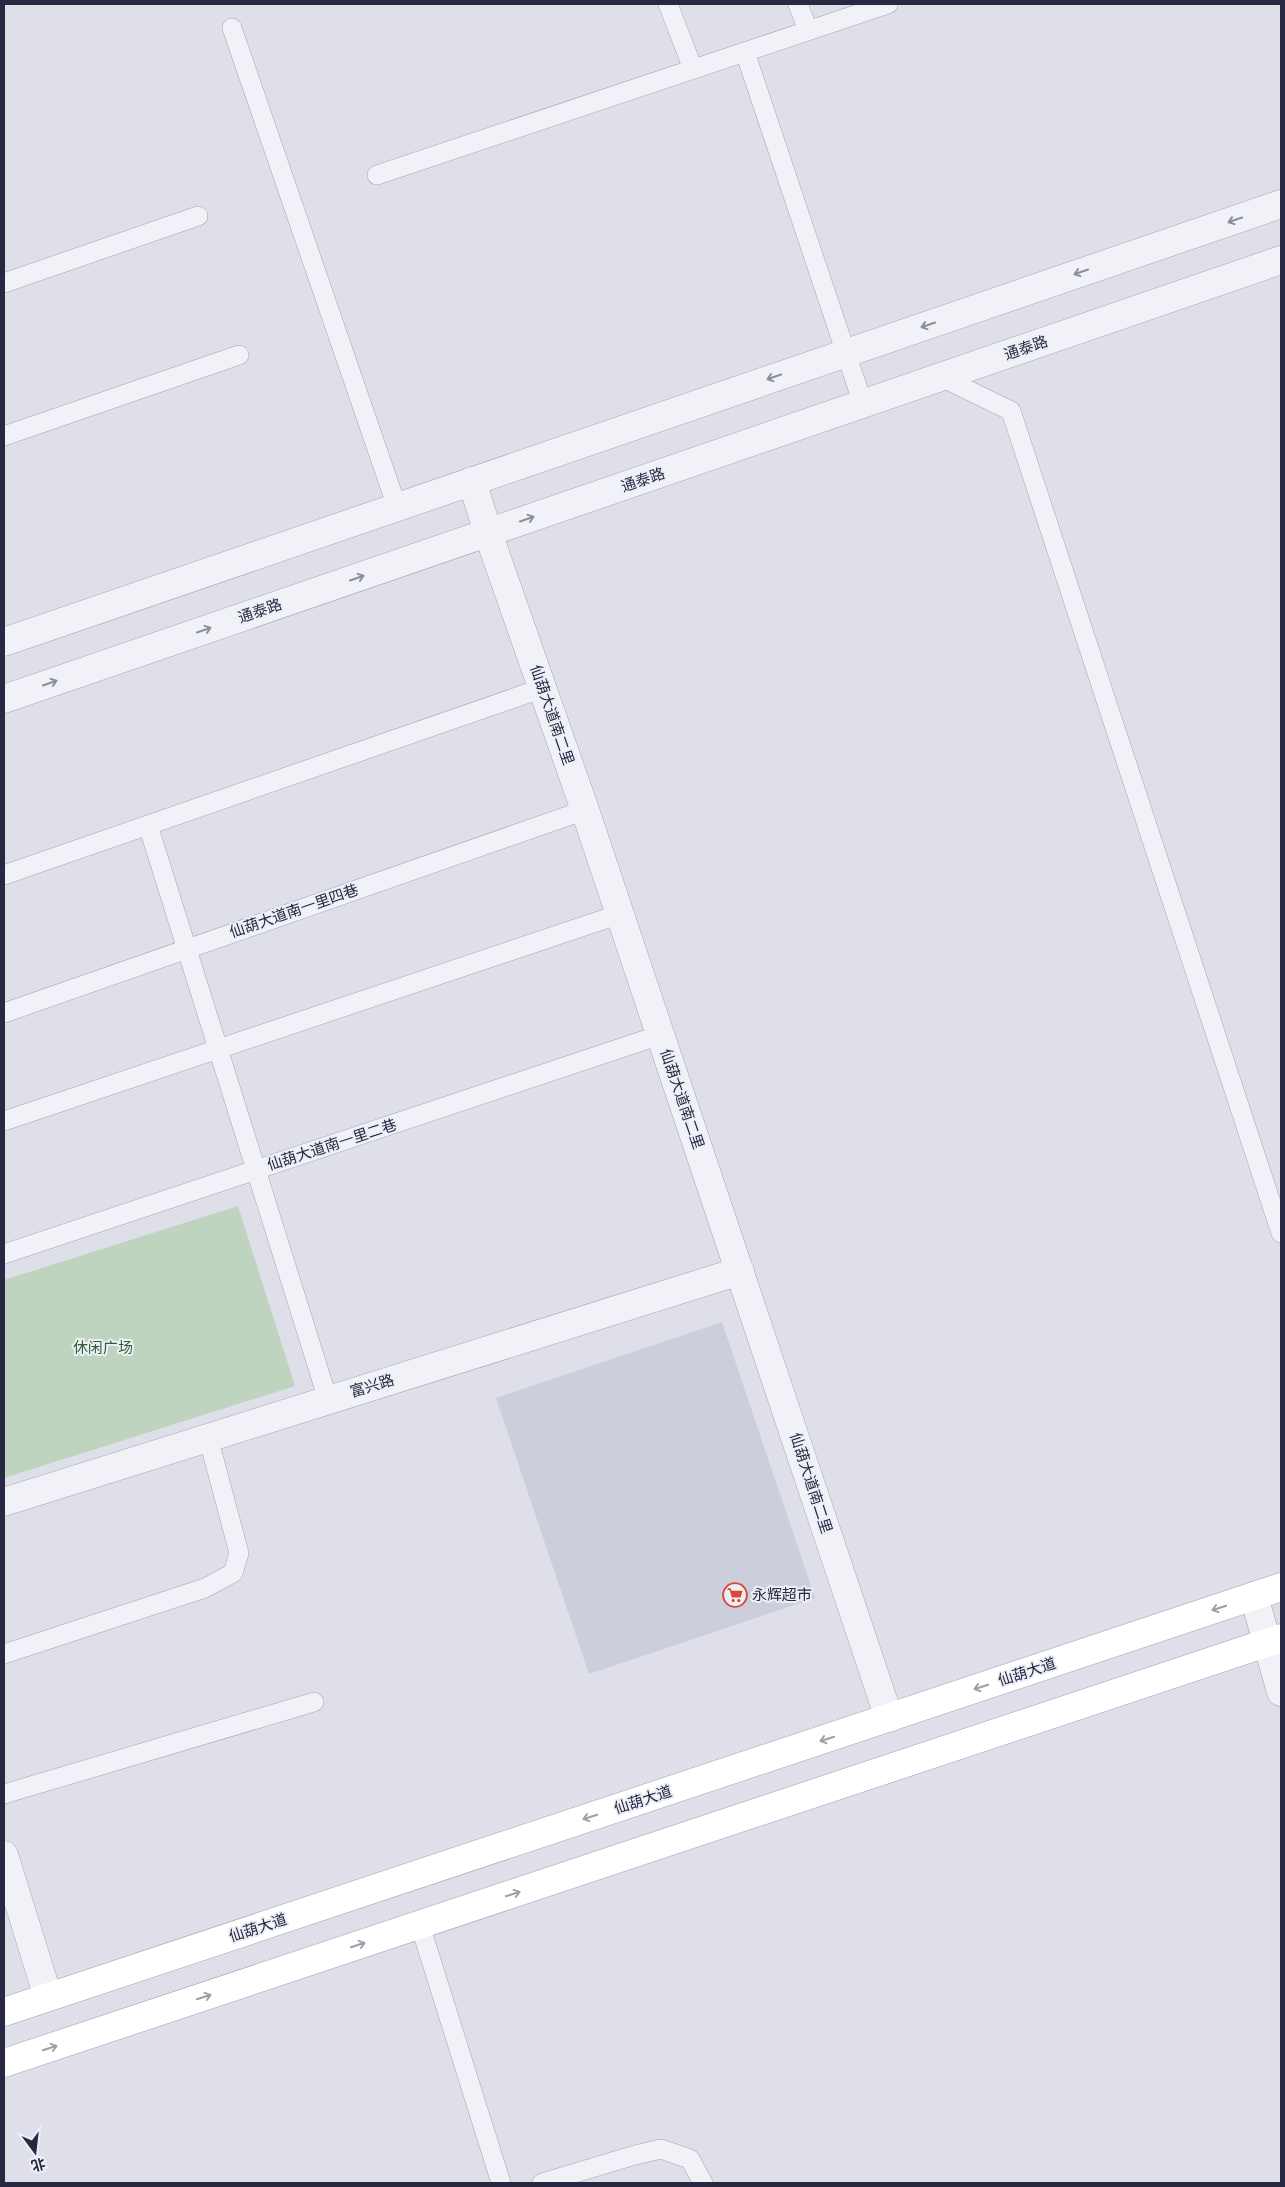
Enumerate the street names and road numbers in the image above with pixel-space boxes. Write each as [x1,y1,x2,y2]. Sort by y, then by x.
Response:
street label: 通泰路 [1002,332,1050,364]
street label: 通泰路 [619,464,667,496]
street label: 通泰路 [236,595,284,627]
street label: 仙葫大道南二里 [526,662,578,768]
street label: 仙葫大道南一里四巷 [227,881,361,941]
street label: 仙葫大道南二里 [656,1046,708,1152]
street label: 仙葫大道南一里二巷 [265,1116,399,1174]
street label: 富兴路 [348,1371,396,1401]
street label: 仙葫大道南二里 [786,1430,836,1536]
street label: 仙葫大道 [996,1654,1058,1690]
street label: 仙葫大道 [612,1782,674,1818]
street label: 仙葫大道 [227,1910,289,1946]

